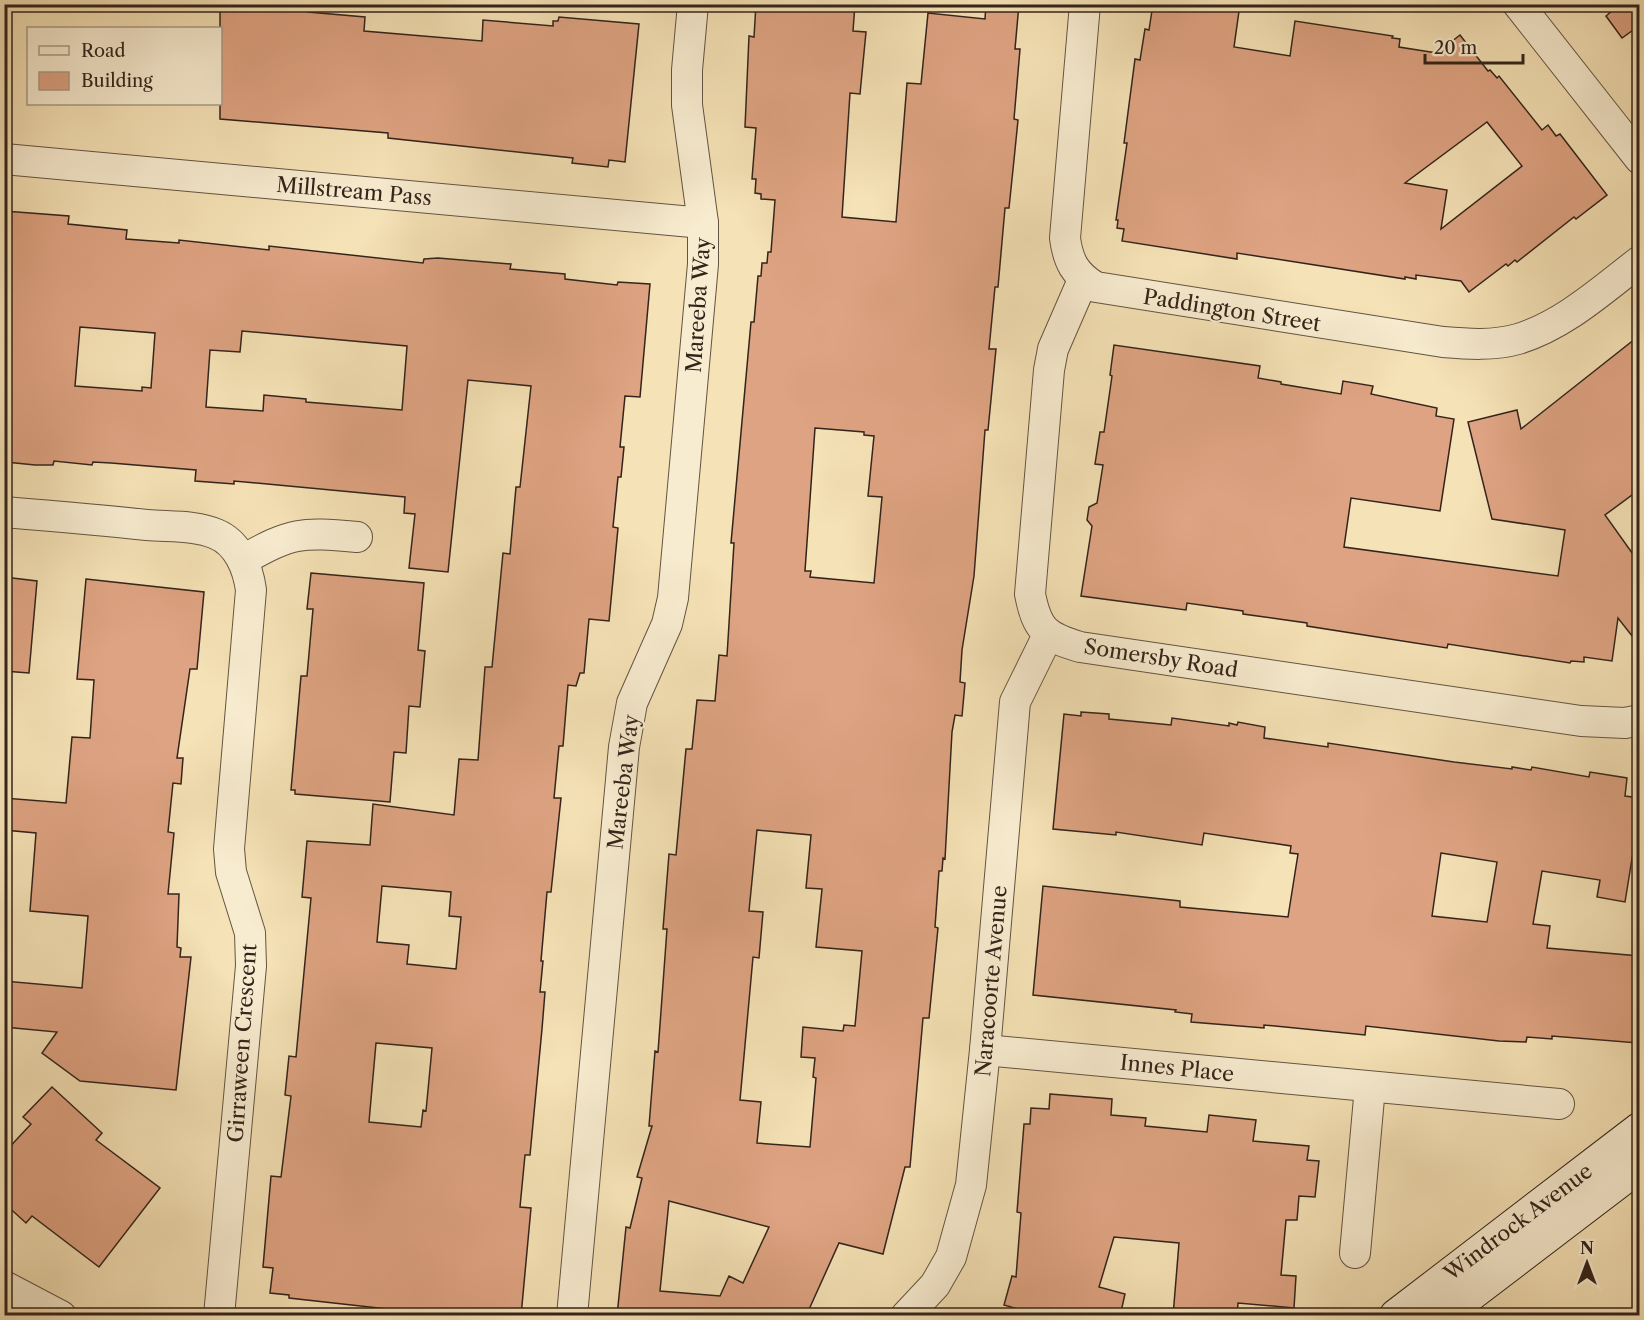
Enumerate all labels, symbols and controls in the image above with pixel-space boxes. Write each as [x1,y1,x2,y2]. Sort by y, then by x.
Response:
legend [27,27,222,105]
scale bar [1425,27,1522,65]
text: 20 m [1434,37,1478,59]
text: Road [81,40,126,62]
text: Building [81,70,153,92]
street label: Millstream Pass [275,172,433,210]
street label: Mareeba Way [681,236,715,374]
street label: Paddington Street [1141,284,1323,336]
street label: Somersby Road [1082,633,1240,683]
street label: Mareeba Way [602,713,644,851]
street label: Naracoorte Avenue [970,884,1012,1078]
street label: Girraween Crescent [223,942,261,1143]
street label: Innes Place [1119,1050,1235,1086]
street label: Windrock Avenue [1438,1158,1597,1286]
north arrow [1557,1233,1617,1293]
text: N [1580,1238,1594,1258]

